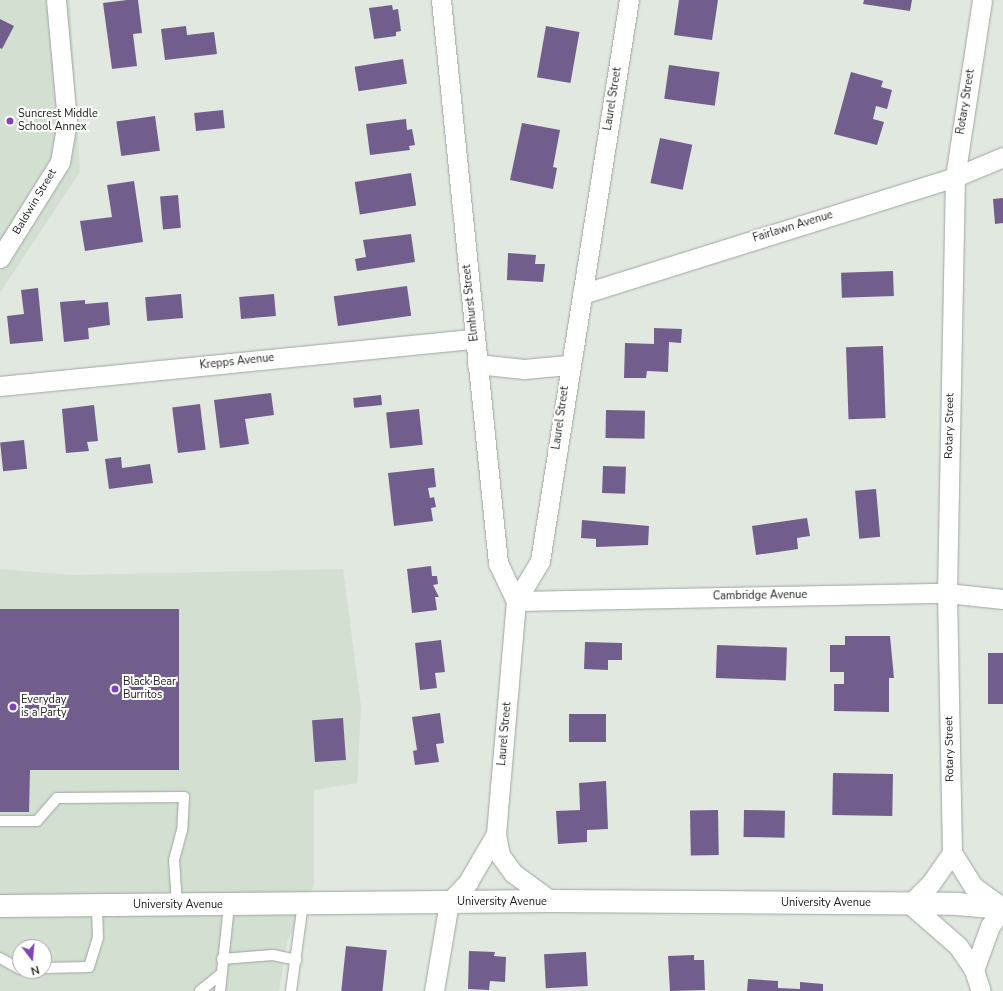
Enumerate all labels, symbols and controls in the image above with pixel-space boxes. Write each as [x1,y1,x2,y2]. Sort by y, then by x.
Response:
street label: Laurel Street [601,66,625,132]
street label: Rotary Street [954,69,978,135]
place label: Suncrest Middle School Annex [18,108,98,134]
marker: Suncrest Middle School Annex [5,116,15,126]
street label: Baldwin Street [10,167,60,237]
street label: Fairlawn Avenue [751,209,835,245]
street label: Elmhurst Street [460,264,482,342]
street label: Krepps Avenue [199,352,275,372]
street label: Laurel Street [550,385,572,451]
street label: Rotary Street [943,393,957,459]
street label: Cambridge Avenue [713,589,807,603]
place label: Black Bear Burritos [123,676,176,702]
marker: Black Bear Burritos [110,684,120,694]
place label: Everyday is a Party [21,694,67,720]
marker: Everyday is a Party [8,702,18,712]
street label: Laurel Street [496,702,514,766]
street label: Rotary Street [943,716,957,782]
street label: University Avenue [457,895,547,909]
street label: University Avenue [781,896,871,910]
street label: University Avenue [133,898,223,912]
north arrow [12,939,52,979]
text: N [29,962,41,978]

